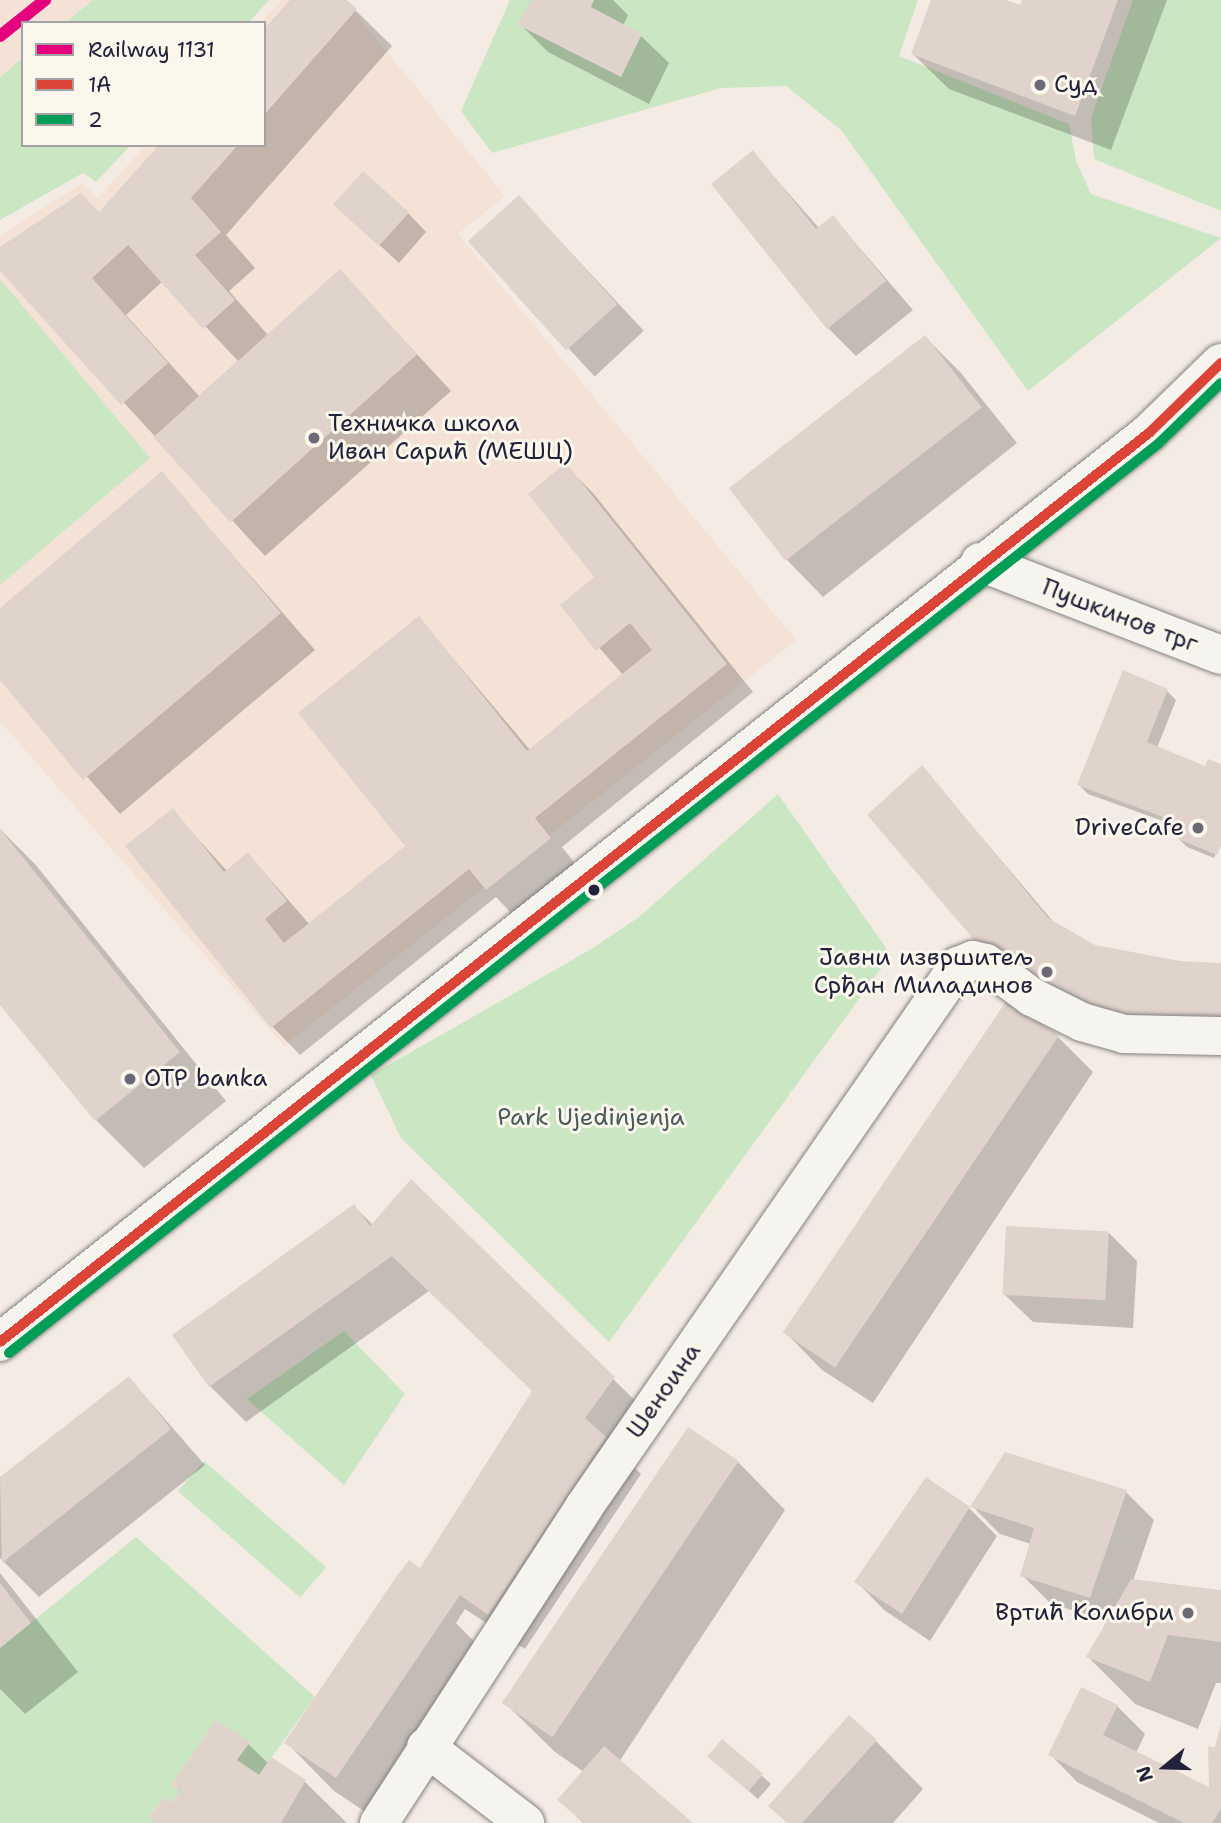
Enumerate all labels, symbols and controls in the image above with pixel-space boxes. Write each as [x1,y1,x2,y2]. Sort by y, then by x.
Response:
legend [21,21,266,147]
text: Railway 1131 [88,36,215,64]
text: 1A [88,71,111,99]
place label: Суд [1054,71,1097,99]
marker: Суд [1032,77,1048,93]
text: 2 [88,106,103,134]
place label: Техничка школа Иван Сарић (МЕШЦ) [328,410,573,466]
marker: Техничка школа Иван Сарић (МЕШЦ) [306,430,322,446]
street label: Пушкинов трг [1038,573,1202,659]
place label: DriveCafe [1075,814,1184,842]
marker: DriveCafe [1190,820,1206,836]
unlabelled marker [587,883,601,897]
place label: Јавни извршитељ Срђан Миладинов [814,944,1033,1000]
marker: Јавни извршитељ Срђан Миладинов [1039,964,1055,980]
place label: OTP banka [144,1065,268,1093]
marker: OTP banka [122,1071,138,1087]
park label: Park Ujedinjenja [497,1104,685,1132]
street label: Шеноина [621,1338,707,1444]
place label: Вртић Колибри [995,1599,1174,1627]
marker: Вртић Колибри [1180,1605,1196,1621]
north arrow [1130,1732,1200,1802]
text: N [1130,1763,1159,1785]

